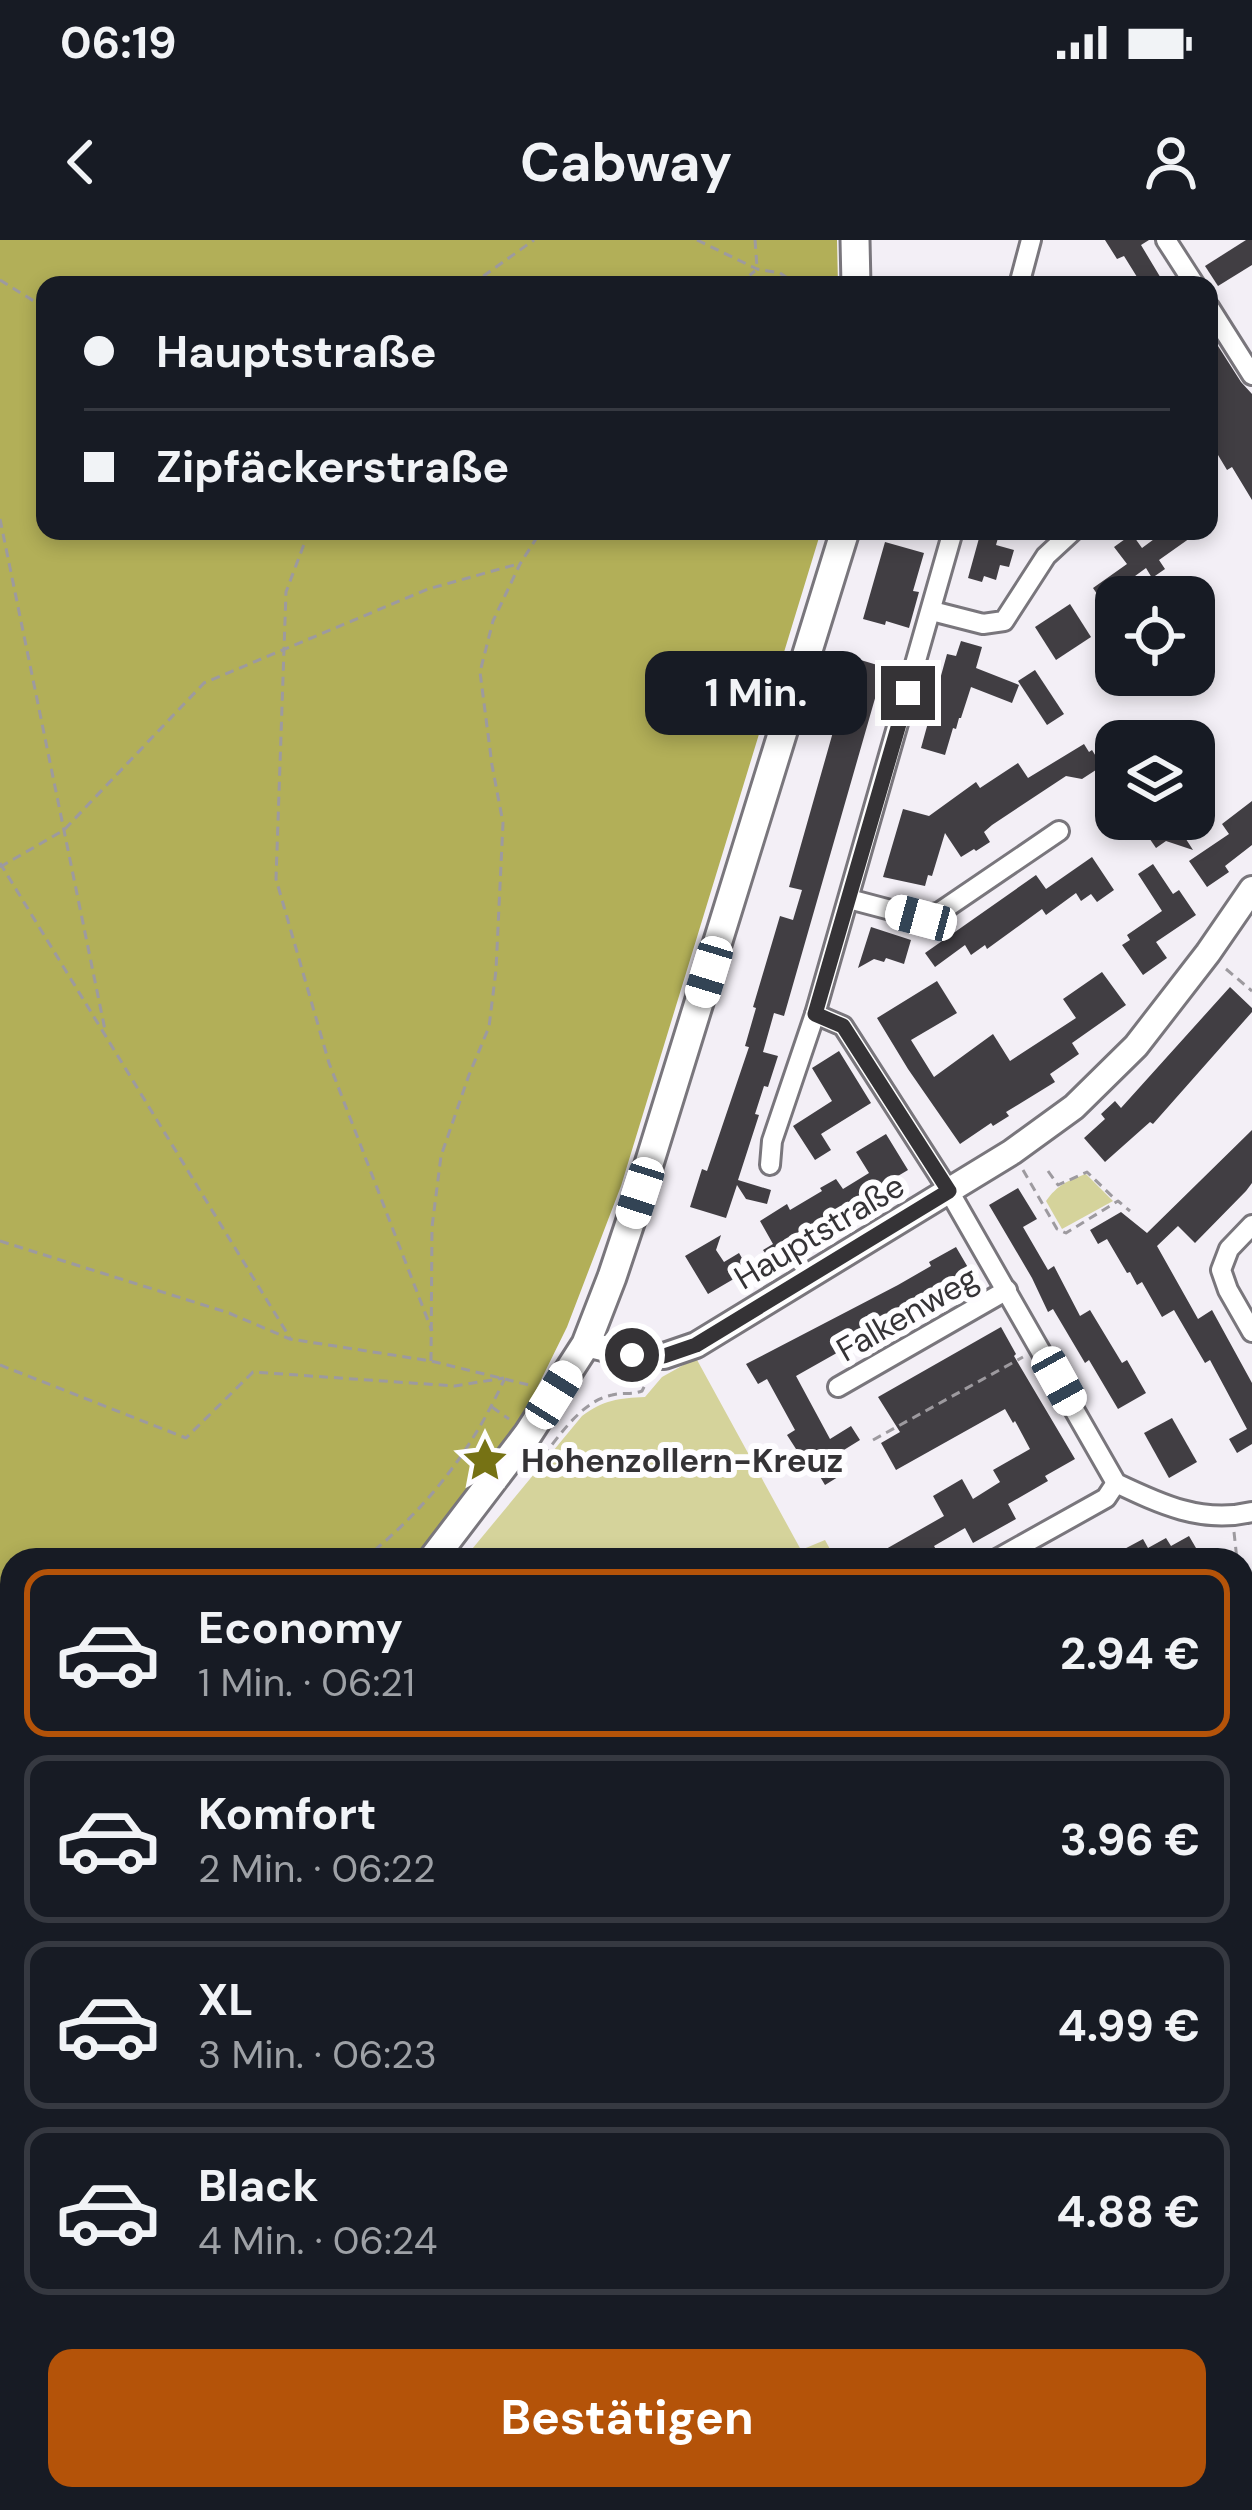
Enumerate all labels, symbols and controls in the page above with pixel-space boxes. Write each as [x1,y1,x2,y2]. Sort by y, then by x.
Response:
text: 06:19 [60,13,177,72]
text: Cabway [520,127,732,198]
icon: back [48,129,114,195]
icon: person [1138,129,1204,195]
text: Hauptstraße [156,322,437,381]
text: Zipfäckerstraße [156,437,509,496]
map controls [1095,576,1215,840]
button: locate [1095,576,1215,696]
callout: 1 Min. [644,651,866,735]
route end [881,666,935,720]
text: 1 Min. [705,667,807,718]
button: layers [1095,720,1215,840]
car [882,891,960,945]
car [681,932,737,1012]
car [612,1153,668,1233]
street label: Hauptstraße [726,1164,912,1299]
street label: Falkenweg [829,1256,986,1371]
route start [605,1328,659,1382]
car [1026,1341,1092,1421]
car [520,1355,588,1435]
place icon: Hohenzollern-Kreuz [460,1435,510,1485]
place label: Hohenzollern-Kreuz [521,1439,843,1482]
text: Economy [198,1598,403,1657]
icon: car [54,1599,162,1707]
text: 2.94 € [1060,1624,1200,1683]
text: 1 Min. · 06:21 [198,1657,415,1708]
text: Komfort [198,1784,376,1843]
icon: car [54,1785,162,1893]
text: 3.96 € [1060,1810,1200,1869]
text: 2 Min. · 06:22 [198,1843,436,1894]
text: XL [198,1970,253,2029]
icon: car [54,1971,162,2079]
text: 4.99 € [1057,1996,1200,2055]
text: 3 Min. · 06:23 [198,2029,437,2080]
text: Black [198,2156,318,2215]
icon: car [54,2157,162,2265]
text: 4.88 € [1056,2182,1200,2241]
text: 4 Min. · 06:24 [198,2215,437,2266]
button: Bestätigen [48,2349,1206,2487]

